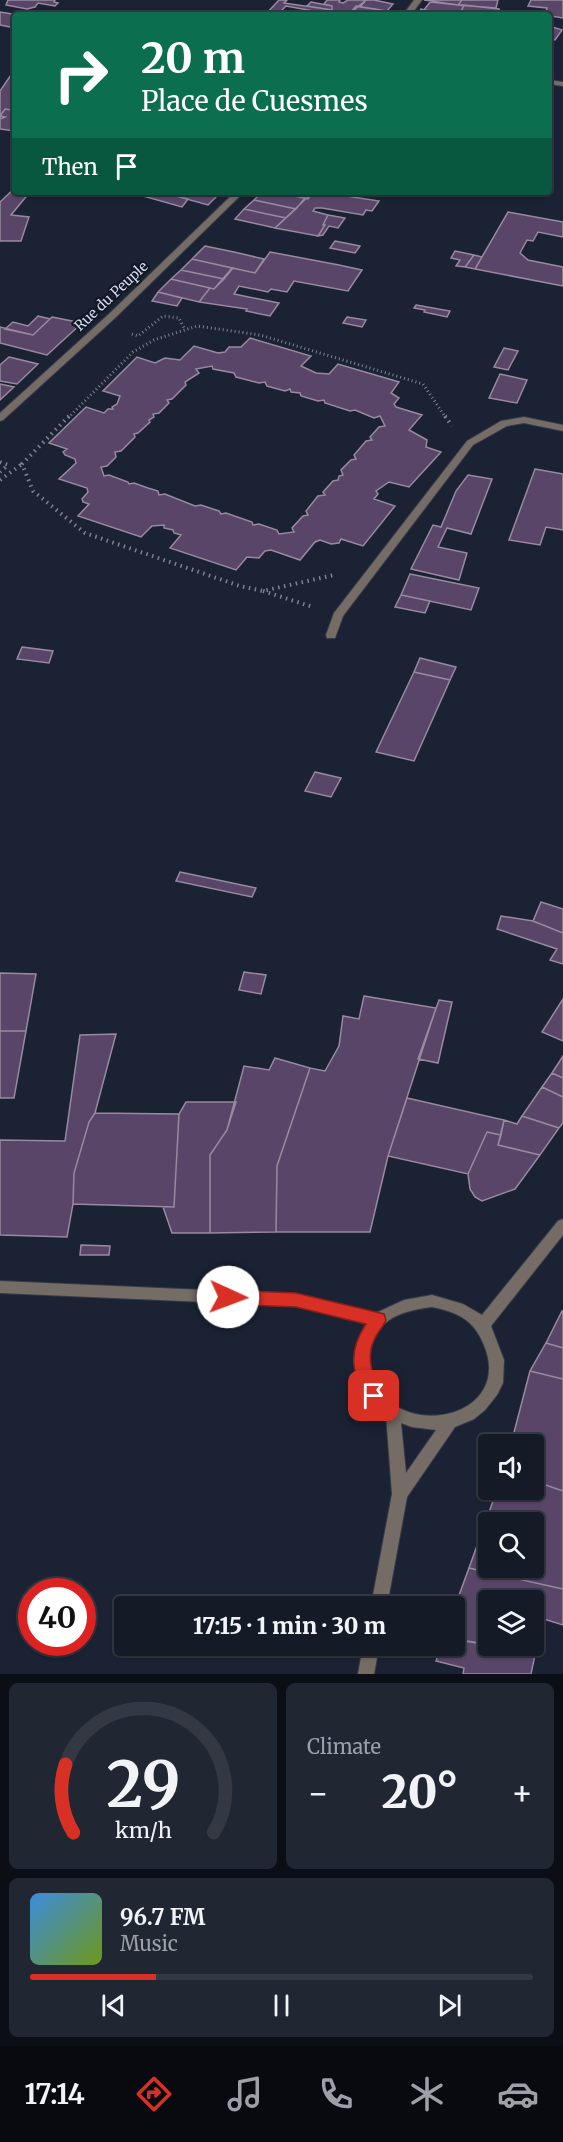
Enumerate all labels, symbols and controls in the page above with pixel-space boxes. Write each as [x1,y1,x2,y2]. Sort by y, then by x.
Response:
text: 20 m [141,32,245,84]
icon: right [42,36,120,114]
text: Place de Cuesmes [141,84,368,118]
icon: arrive [110,150,143,183]
text: Then [42,153,98,181]
street label: Rue du Peuple [70,257,152,335]
position arrow [196,1265,260,1329]
pin [348,1370,399,1421]
icon: arrive [357,1379,390,1412]
map controls [478,1434,544,1656]
button: sound [478,1434,544,1500]
button: search [478,1512,544,1578]
speed limit sign: 40 [18,1578,96,1656]
button: layers [478,1590,544,1656]
text: 17:15 · 1 min · 30 m [193,1612,386,1640]
text: Climate [307,1734,381,1759]
text: 29 [106,1746,180,1824]
text: 20° [382,1764,458,1820]
text: − [307,1773,329,1814]
text: + [511,1773,533,1814]
text: km/h [115,1817,171,1844]
text: 96.7 FM [120,1903,205,1931]
text: Music [120,1931,178,1956]
icon: previous [97,1989,130,2022]
icon: pause [265,1989,298,2022]
icon: next [433,1989,466,2022]
icon: directions [133,2073,175,2115]
icon: music [224,2073,266,2115]
icon: phone [315,2073,357,2115]
icon: climate [406,2073,448,2115]
icon: car [497,2073,539,2115]
text: 17:14 [24,2077,85,2111]

